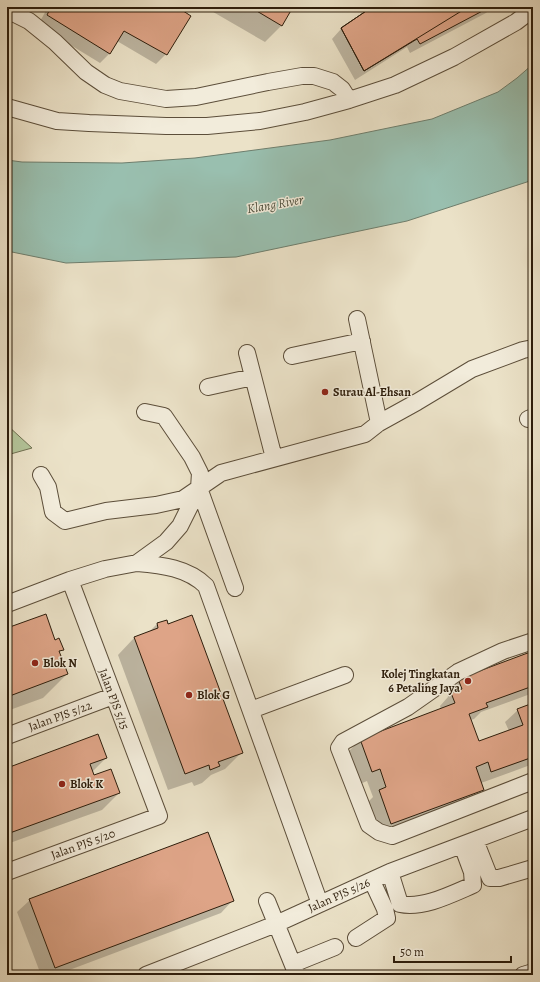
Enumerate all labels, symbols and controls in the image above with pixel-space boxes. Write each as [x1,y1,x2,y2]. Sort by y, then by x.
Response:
water label: Klang River [246,191,305,217]
place label: Surau Al-Ehsan [333,384,411,400]
marker: Surau Al-Ehsan [320,387,330,397]
place label: Blok N [43,655,77,671]
marker: Blok N [30,658,40,668]
street label: Jalan PJS 5/15 [95,666,133,732]
place label: Kolej Tingkatan 6 Petaling Jaya [381,666,460,696]
marker: Kolej Tingkatan 6 Petaling Jaya [463,676,473,686]
place label: Blok G [197,687,230,703]
marker: Blok G [184,690,194,700]
street label: Jalan PJS 5/22 [26,697,94,735]
place label: Blok K [70,776,103,792]
marker: Blok K [57,779,67,789]
street label: Jalan PJS 5/20 [49,825,117,863]
street label: Jalan PJS 5/26 [305,874,373,916]
scale bar [394,938,511,964]
text: 50 m [400,944,424,960]

